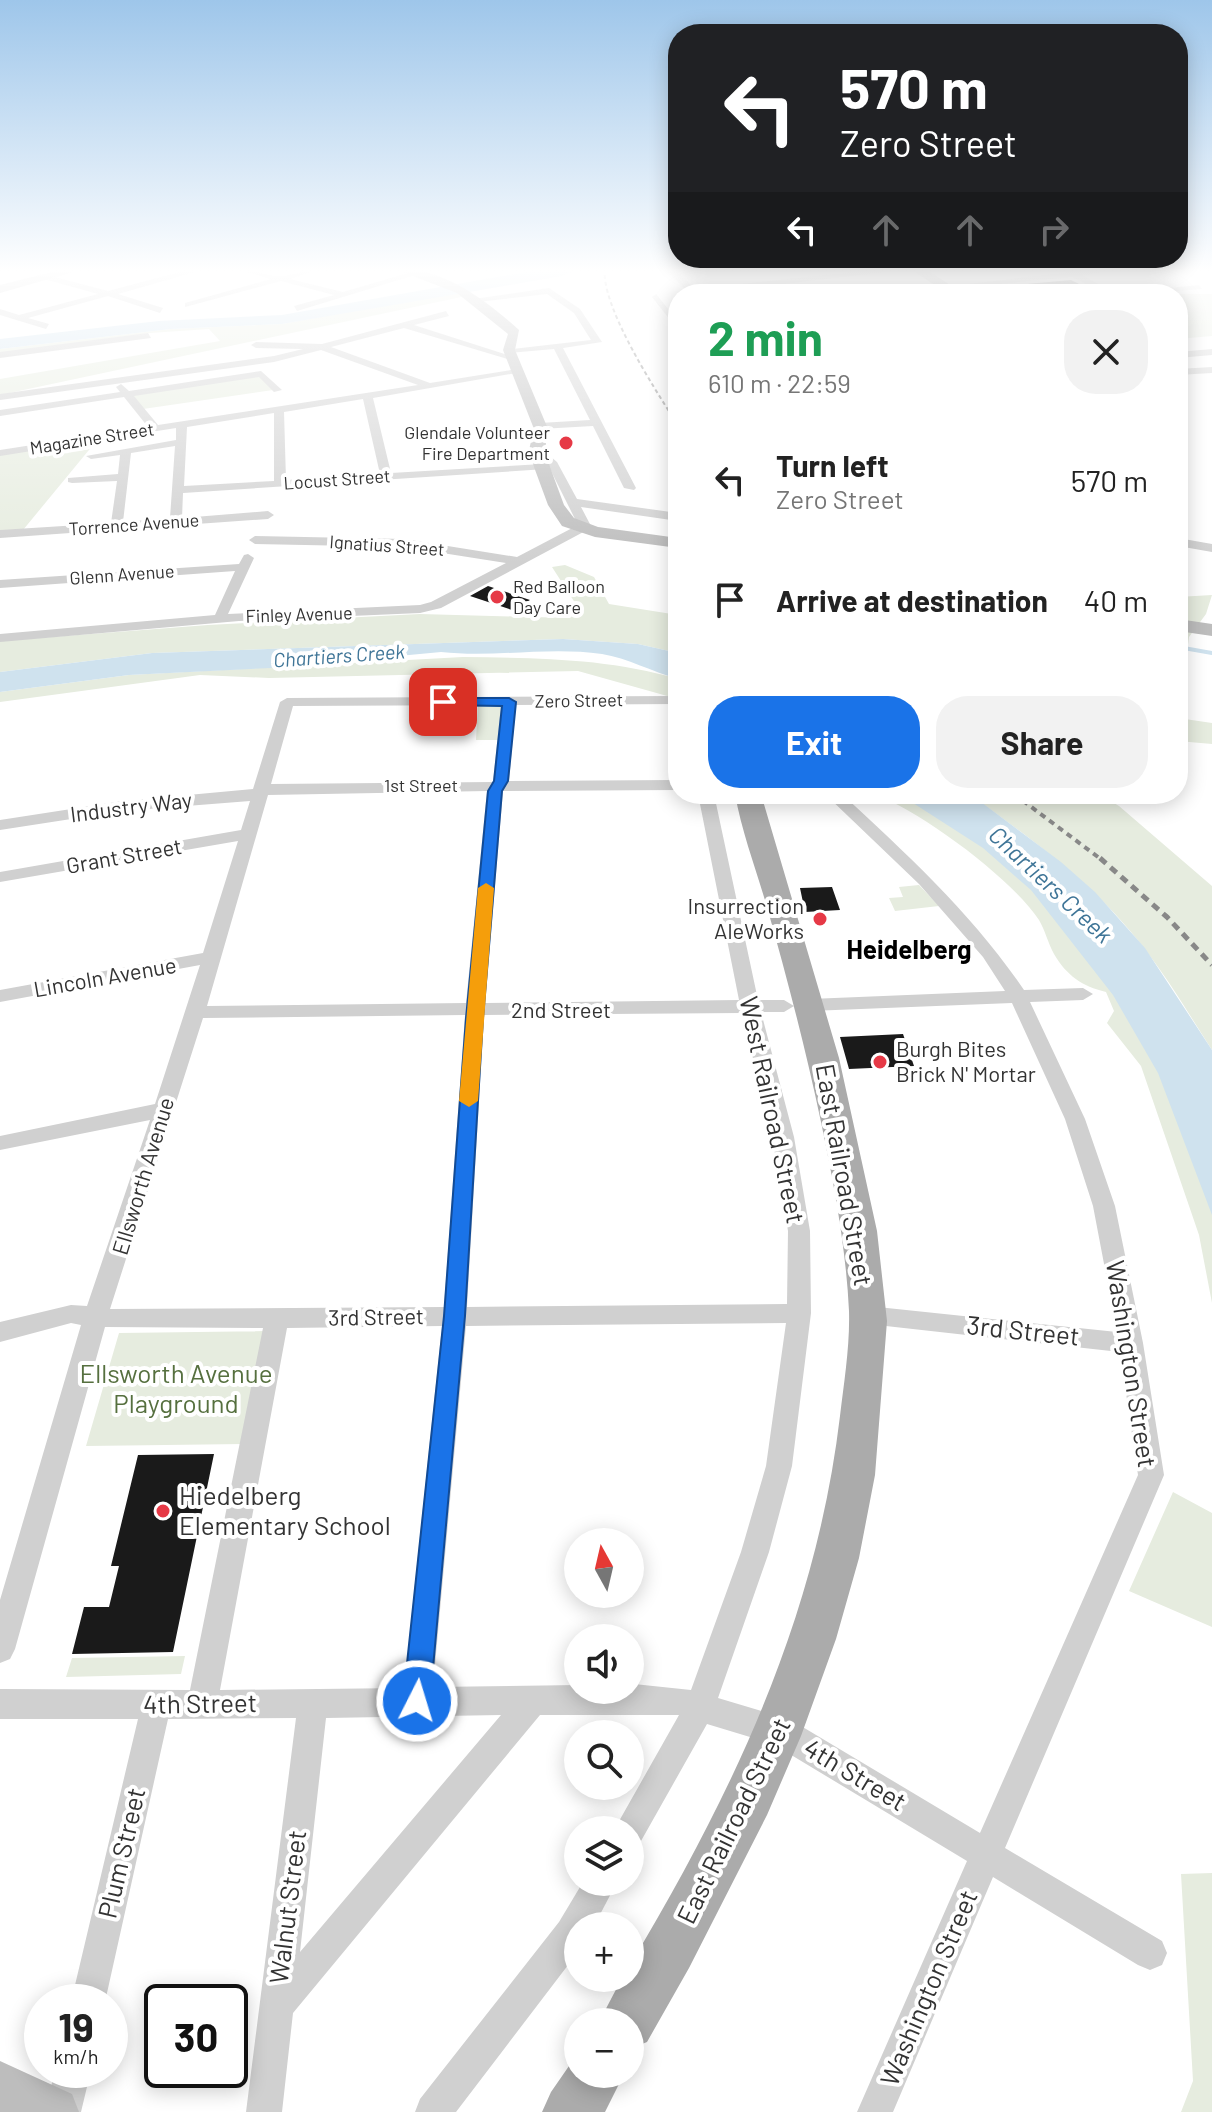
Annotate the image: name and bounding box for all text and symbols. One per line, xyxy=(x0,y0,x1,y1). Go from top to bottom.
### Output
text: 570 m xyxy=(840,53,988,120)
icon: left xyxy=(708,56,812,160)
text: Zero Street xyxy=(840,121,1017,164)
icon: left xyxy=(780,208,824,252)
icon: ahead xyxy=(864,208,908,252)
icon: ahead xyxy=(948,208,992,252)
icon: right xyxy=(1032,208,1076,252)
text: 2 min xyxy=(708,308,823,366)
button: close xyxy=(1064,310,1148,394)
text: 610 m · 22:59 xyxy=(708,367,851,398)
street label: Magazine Street xyxy=(28,417,155,459)
place label: Glendale Volunteer Fire Department xyxy=(404,421,550,464)
marker: Glendale Volunteer Fire Department xyxy=(557,434,575,452)
text: Turn left xyxy=(776,447,889,483)
icon: left xyxy=(708,458,752,502)
text: 570 m xyxy=(1071,462,1148,498)
street label: Locust Street xyxy=(283,464,391,494)
text: Zero Street xyxy=(776,483,904,514)
street label: Torrence Avenue xyxy=(68,508,200,540)
street label: Ignatius Street xyxy=(329,530,445,560)
street label: Glenn Avenue xyxy=(69,559,175,589)
place label: Red Balloon Day Care xyxy=(513,575,605,618)
icon: arrive xyxy=(708,578,752,622)
text: Arrive at destination xyxy=(776,582,1048,618)
text: 40 m xyxy=(1084,582,1148,618)
marker: Red Balloon Day Care xyxy=(488,588,506,606)
street label: Finley Avenue xyxy=(245,601,353,627)
water label: Chartiers Creek xyxy=(272,638,406,672)
pin xyxy=(409,668,477,736)
icon: arrive xyxy=(421,680,465,724)
street label: Zero Street xyxy=(535,688,623,712)
button: Exit xyxy=(708,696,920,788)
button: Share xyxy=(936,696,1148,788)
street label: 1st Street xyxy=(384,774,458,796)
street label: Industry Way xyxy=(69,786,193,826)
water label: Chartiers Creek xyxy=(983,819,1119,949)
street label: Grant Street xyxy=(64,832,184,878)
place label: Insurrection AleWorks xyxy=(688,892,804,943)
marker: Insurrection AleWorks xyxy=(811,910,829,928)
district label: Heidelberg xyxy=(846,933,972,964)
street label: Lincoln Avenue xyxy=(31,951,178,1001)
street label: West Railroad Street xyxy=(734,993,813,1226)
street label: 2nd Street xyxy=(511,996,611,1022)
place label: Burgh Bites Brick N' Mortar xyxy=(896,1035,1036,1086)
marker: Burgh Bites Brick N' Mortar xyxy=(871,1053,889,1071)
street label: East Railroad Street xyxy=(811,1061,880,1288)
street label: Ellsworth Avenue xyxy=(106,1094,178,1258)
street label: Washington Street xyxy=(1101,1258,1164,1470)
street label: 3rd Street xyxy=(328,1302,424,1330)
street label: 3rd Street xyxy=(965,1308,1081,1351)
park label: Ellsworth Avenue Playground xyxy=(80,1357,273,1418)
place label: Hiedelberg Elementary School xyxy=(179,1479,391,1540)
marker: Hiedelberg Elementary School xyxy=(154,1502,172,1520)
north arrow xyxy=(564,1528,644,1608)
map controls xyxy=(564,1528,644,2088)
button: sound xyxy=(564,1624,644,1704)
position arrow xyxy=(375,1659,459,1743)
street label: 4th Street xyxy=(143,1686,257,1719)
street label: East Railroad Street xyxy=(669,1712,796,1928)
button: search xyxy=(564,1720,644,1800)
street label: 4th Street xyxy=(799,1731,913,1816)
street label: Plum Street xyxy=(90,1784,151,1921)
button: layers xyxy=(564,1816,644,1896)
street label: Walnut Street xyxy=(262,1828,311,1985)
street label: Washington Street xyxy=(872,1885,983,2090)
button: + xyxy=(564,1912,644,1992)
speed limit sign: 30 xyxy=(144,1984,248,2088)
text: 19 xyxy=(58,2002,94,2050)
button: − xyxy=(564,2008,644,2088)
text: km/h xyxy=(53,2044,99,2068)

